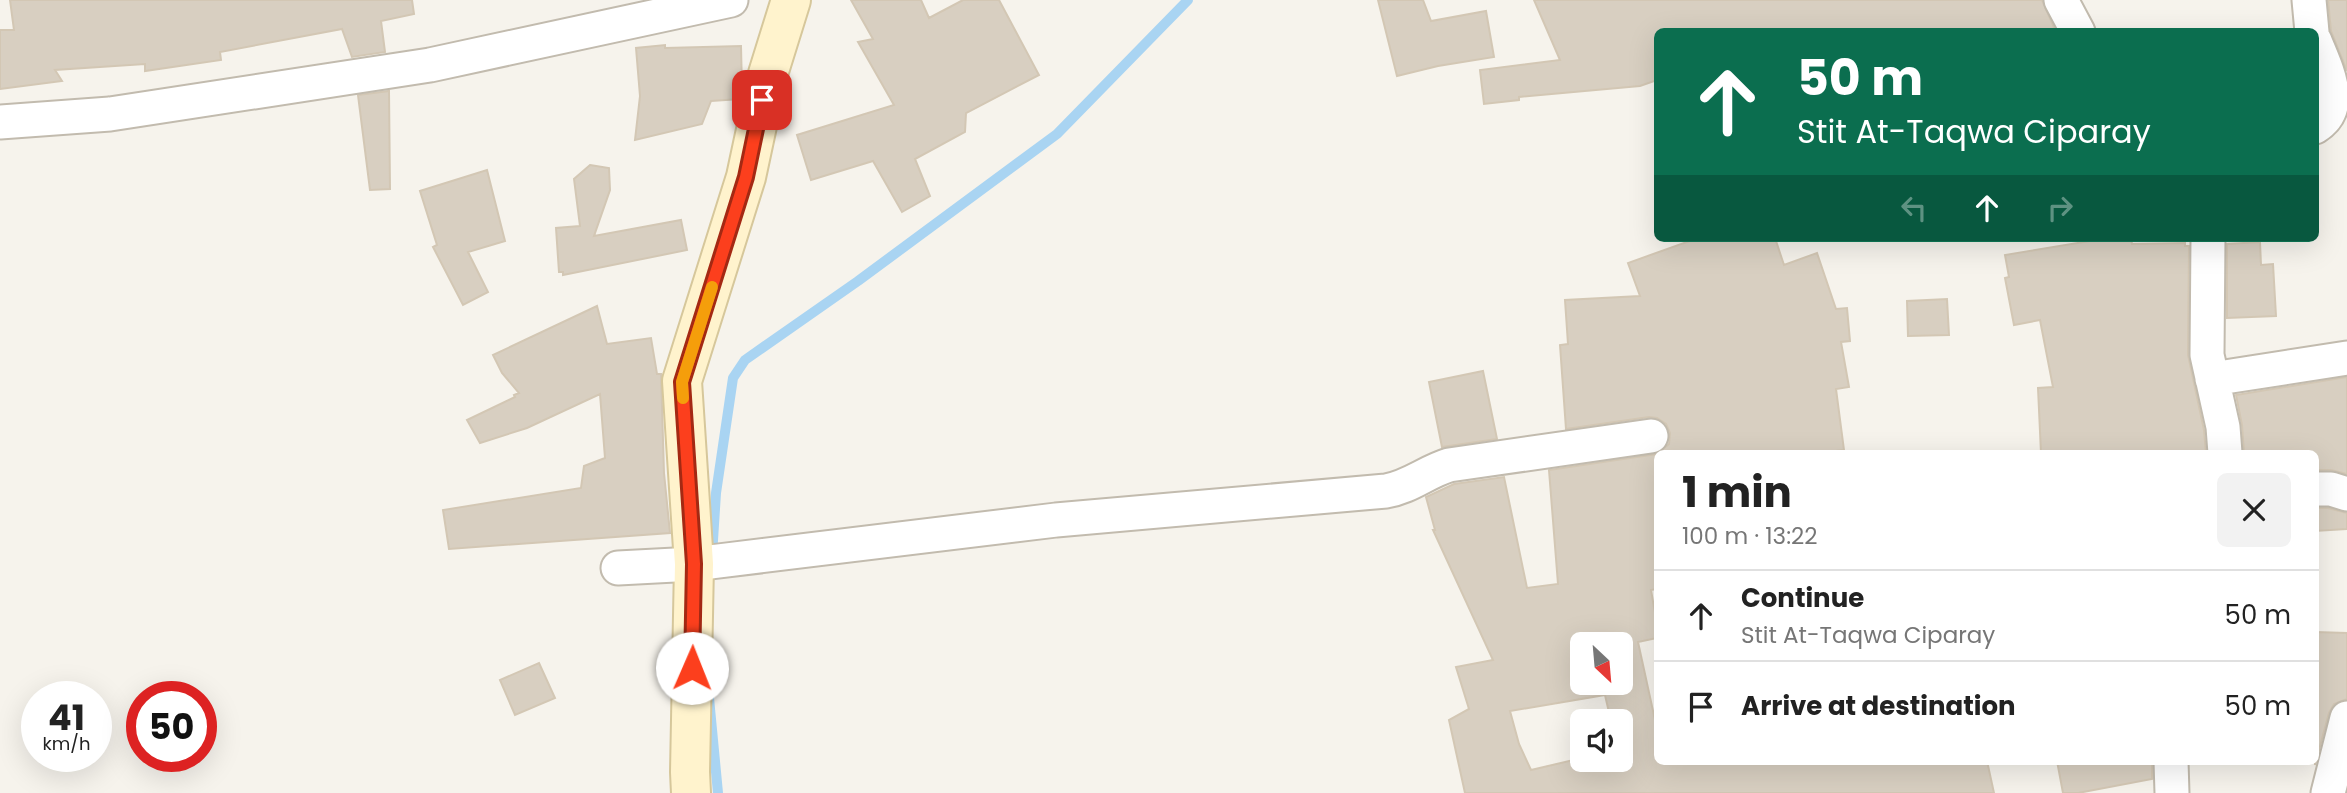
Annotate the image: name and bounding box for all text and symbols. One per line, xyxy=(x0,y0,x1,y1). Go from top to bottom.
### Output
text: 50 m xyxy=(1797,44,1923,112)
icon: ahead xyxy=(1682,56,1773,147)
pin xyxy=(732,70,792,130)
icon: arrive xyxy=(743,81,781,119)
text: Stit At-Taqwa Ciparay xyxy=(1797,109,2151,154)
icon: left xyxy=(1895,189,1933,227)
icon: ahead xyxy=(1968,189,2006,227)
icon: right xyxy=(2041,189,2079,227)
text: 1 min xyxy=(1682,463,1792,522)
button: close xyxy=(2217,473,2291,547)
text: 100 m · 13:22 xyxy=(1682,520,1818,552)
text: Continue xyxy=(1741,580,1864,616)
icon: ahead xyxy=(1682,597,1720,635)
text: 50 m xyxy=(2225,597,2291,633)
text: Stit At-Taqwa Ciparay xyxy=(1741,619,1995,651)
position arrow xyxy=(655,631,729,705)
north arrow xyxy=(1570,632,1633,695)
map controls xyxy=(1570,632,1633,772)
speed limit sign: 50 xyxy=(126,681,217,772)
icon: arrive xyxy=(1682,688,1720,726)
text: Arrive at destination xyxy=(1741,688,2016,724)
text: 50 m xyxy=(2225,688,2291,724)
text: 41 xyxy=(48,693,85,742)
button: sound xyxy=(1570,709,1633,772)
text: km/h xyxy=(43,731,90,756)

